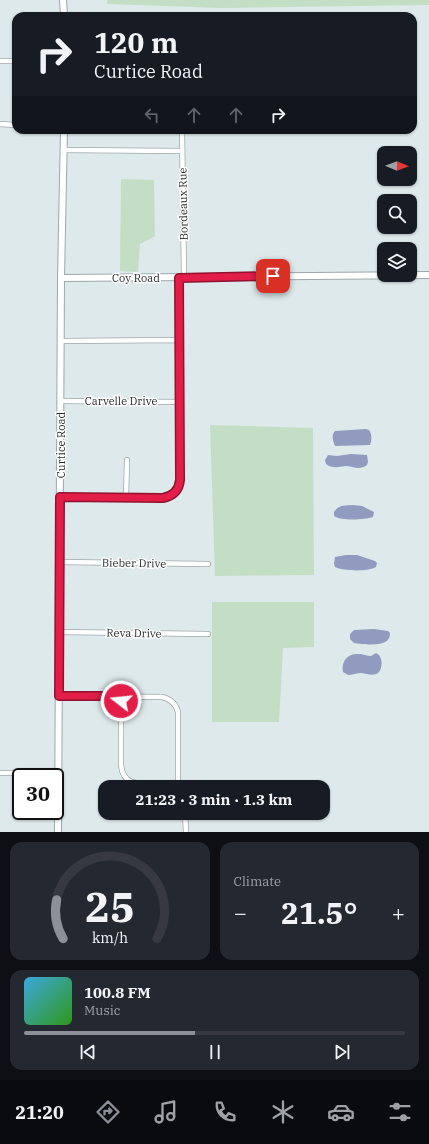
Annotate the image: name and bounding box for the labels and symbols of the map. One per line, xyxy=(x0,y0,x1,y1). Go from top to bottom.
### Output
north arrow xyxy=(377,146,417,186)
street label: Bordeaux Rue xyxy=(175,167,191,240)
pin xyxy=(256,259,290,293)
street label: Coy Road xyxy=(112,271,160,285)
street label: Carvelle Drive xyxy=(85,394,157,408)
street label: Curtice Road xyxy=(54,411,68,478)
street label: Bieber Drive xyxy=(102,555,166,571)
street label: Reva Drive xyxy=(106,626,162,640)
position arrow xyxy=(100,680,142,722)
speed limit sign: 30 xyxy=(12,768,64,820)

